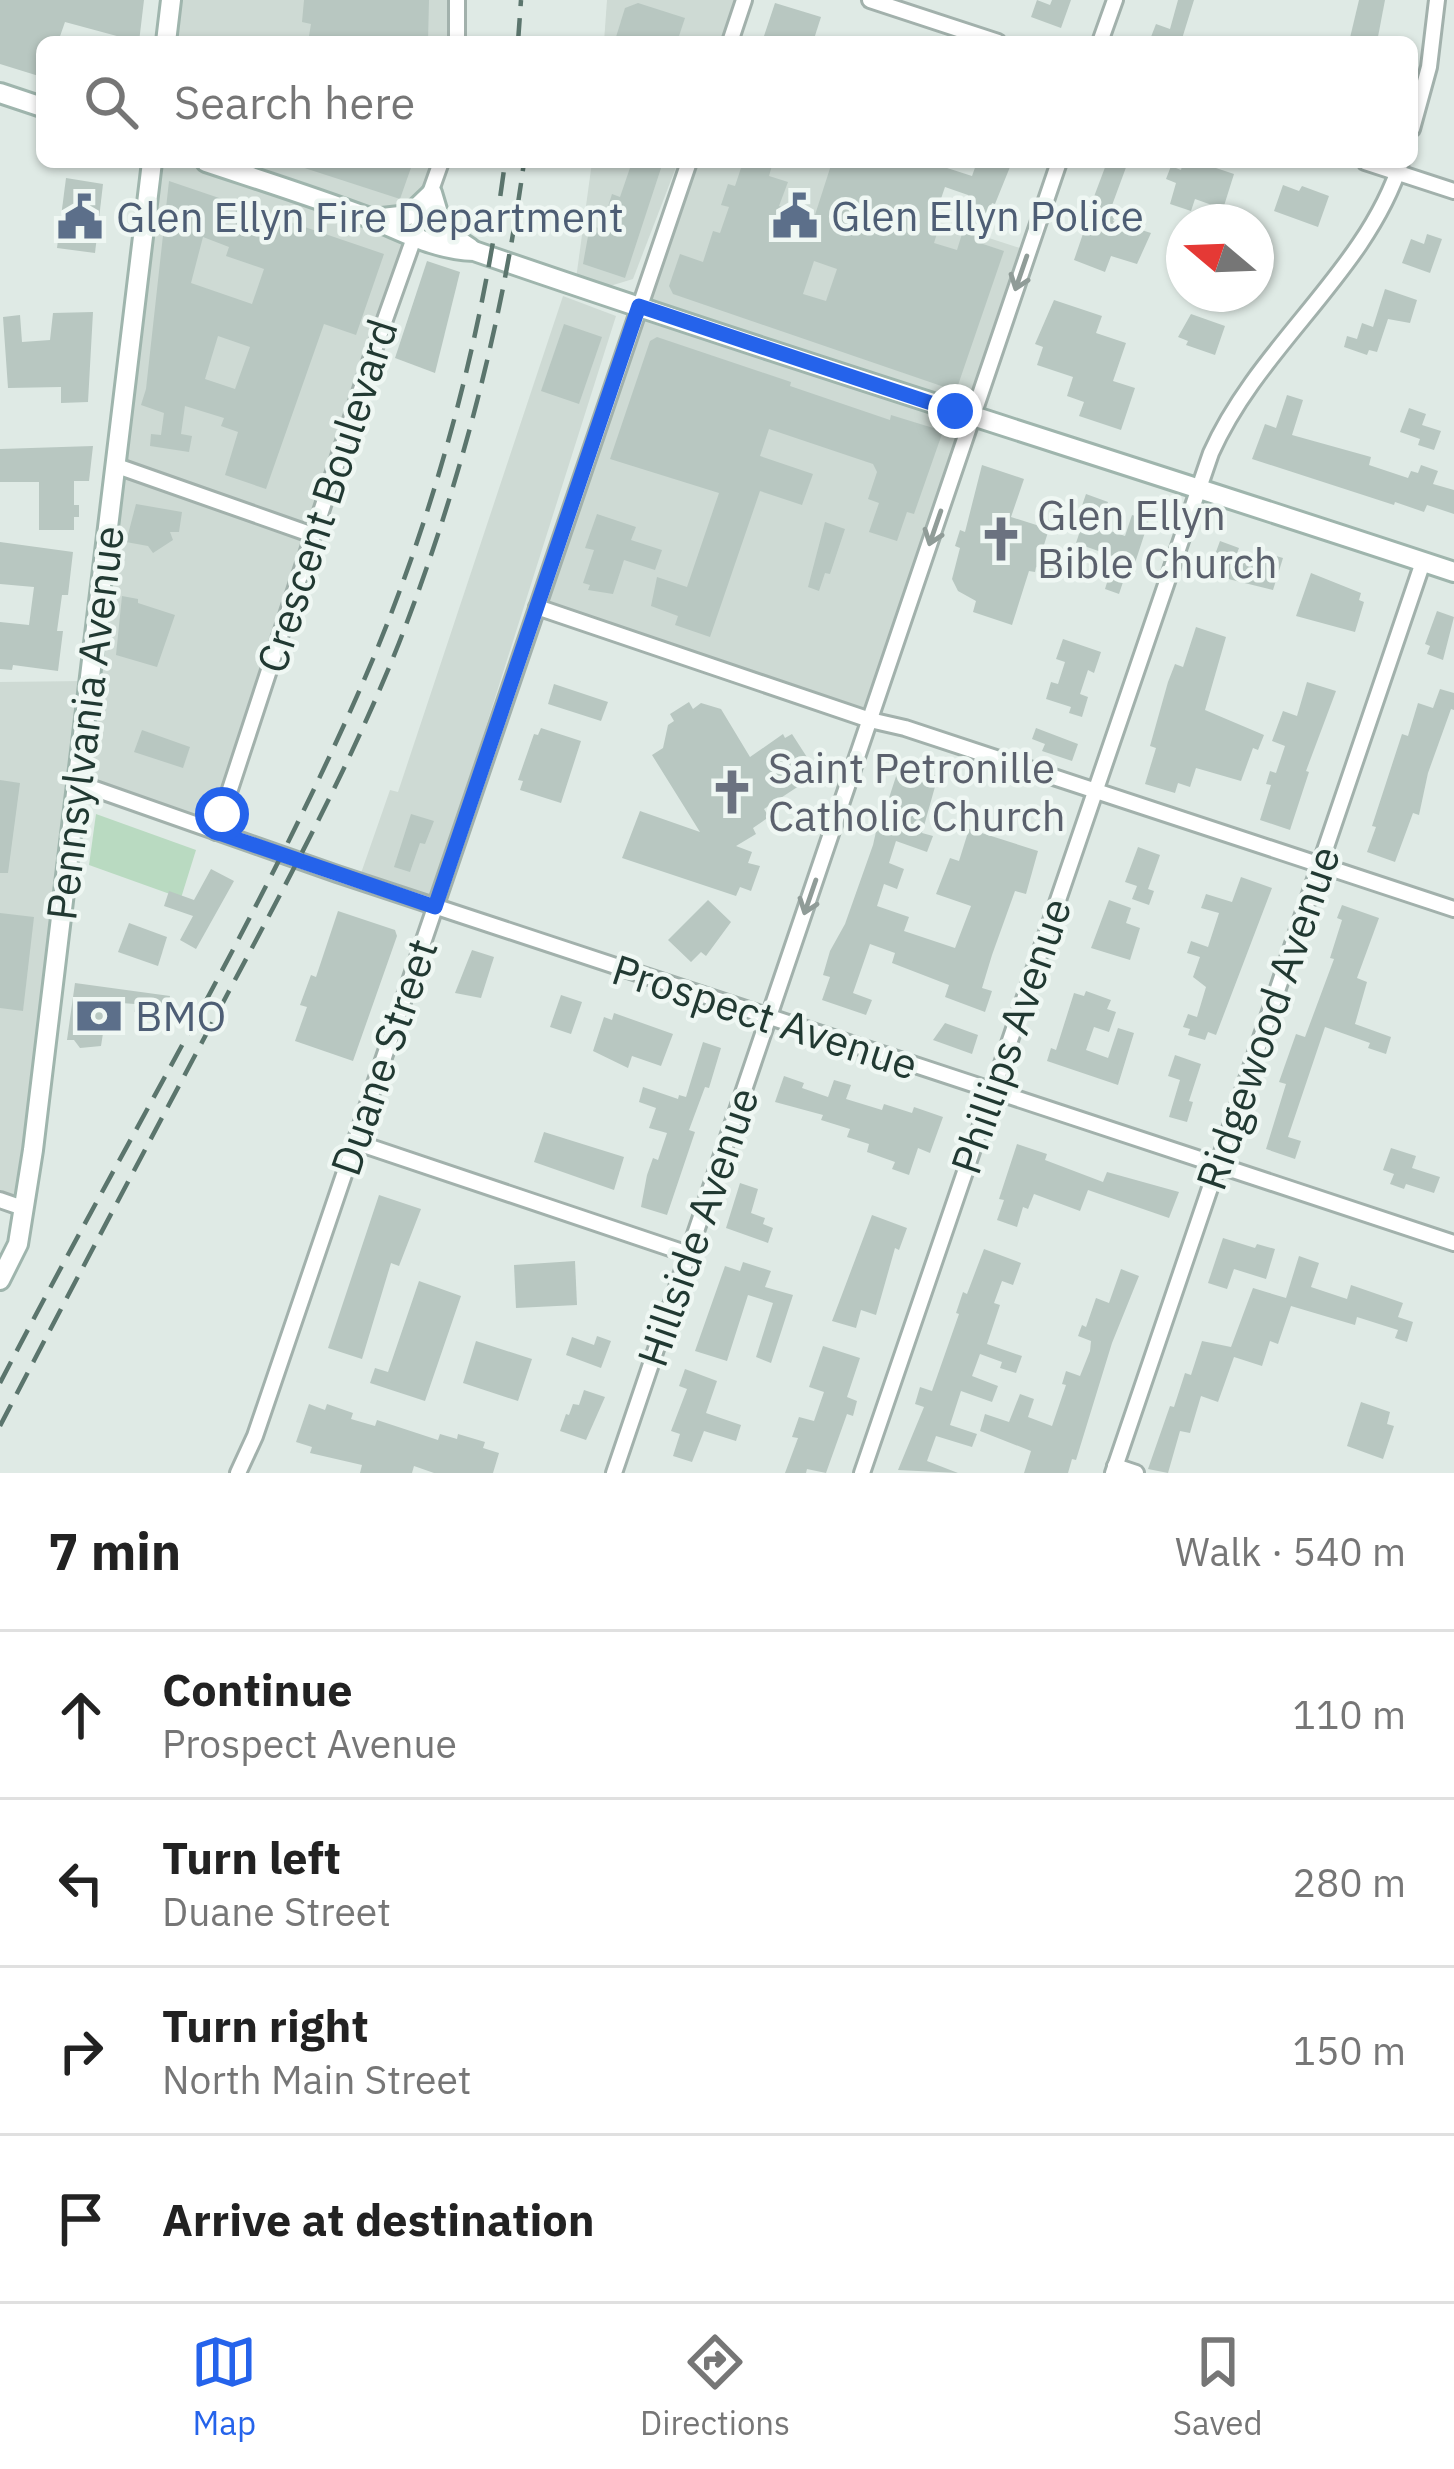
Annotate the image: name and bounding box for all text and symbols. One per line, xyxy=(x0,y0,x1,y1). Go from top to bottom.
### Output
search box xyxy=(36,36,1418,168)
icon: search xyxy=(78,69,144,135)
text: Search here xyxy=(174,73,415,131)
place label: Glen Ellyn Police xyxy=(831,188,1144,243)
place label: Glen Ellyn Fire Department xyxy=(116,189,624,244)
public building icon: Glen Ellyn Police xyxy=(770,191,820,241)
public building icon: Glen Ellyn Fire Department xyxy=(55,192,105,242)
north arrow xyxy=(1166,204,1274,312)
one-way arrow xyxy=(1009,253,1031,291)
street label: Crescent Boulevard xyxy=(243,312,410,680)
route end xyxy=(928,384,982,438)
place label: Glen Ellyn Bible Church xyxy=(1037,487,1278,590)
one-way arrow xyxy=(923,509,944,546)
church icon: Glen Ellyn Bible Church xyxy=(976,514,1026,564)
street label: Pennsylvania Avenue xyxy=(33,523,136,923)
place label: Saint Petronille Catholic Church xyxy=(768,740,1066,843)
church icon: Saint Petronille Catholic Church xyxy=(707,767,757,817)
route start xyxy=(195,787,249,841)
street label: Ridgewood Avenue xyxy=(1183,839,1352,1197)
one-way arrow xyxy=(797,877,819,915)
street label: Phillips Avenue xyxy=(938,891,1083,1181)
street label: Duane Street xyxy=(317,931,450,1182)
street label: Prospect Avenue xyxy=(606,941,925,1092)
place label: BMO xyxy=(135,988,226,1043)
bank icon: BMO xyxy=(74,991,124,1041)
street label: Hillside Avenue xyxy=(624,1080,771,1374)
text: 7 min xyxy=(48,1518,181,1584)
text: Walk · 540 m xyxy=(1175,1526,1406,1577)
text: Continue xyxy=(162,1660,353,1718)
icon: ahead xyxy=(48,1682,114,1748)
text: 110 m xyxy=(1293,1689,1406,1740)
text: Prospect Avenue xyxy=(162,1718,457,1769)
text: Turn left xyxy=(162,1828,341,1886)
icon: left xyxy=(48,1850,114,1916)
text: 280 m xyxy=(1293,1857,1406,1908)
text: Duane Street xyxy=(162,1886,391,1937)
text: Turn right xyxy=(162,1996,369,2054)
icon: right xyxy=(48,2018,114,2084)
text: 150 m xyxy=(1293,2025,1406,2076)
text: North Main Street xyxy=(162,2054,472,2105)
icon: arrive xyxy=(48,2186,114,2252)
text: Arrive at destination xyxy=(162,2190,595,2248)
tab: Map xyxy=(191,2329,257,2444)
tab: Directions xyxy=(640,2329,790,2444)
tab: Saved xyxy=(1173,2329,1263,2444)

